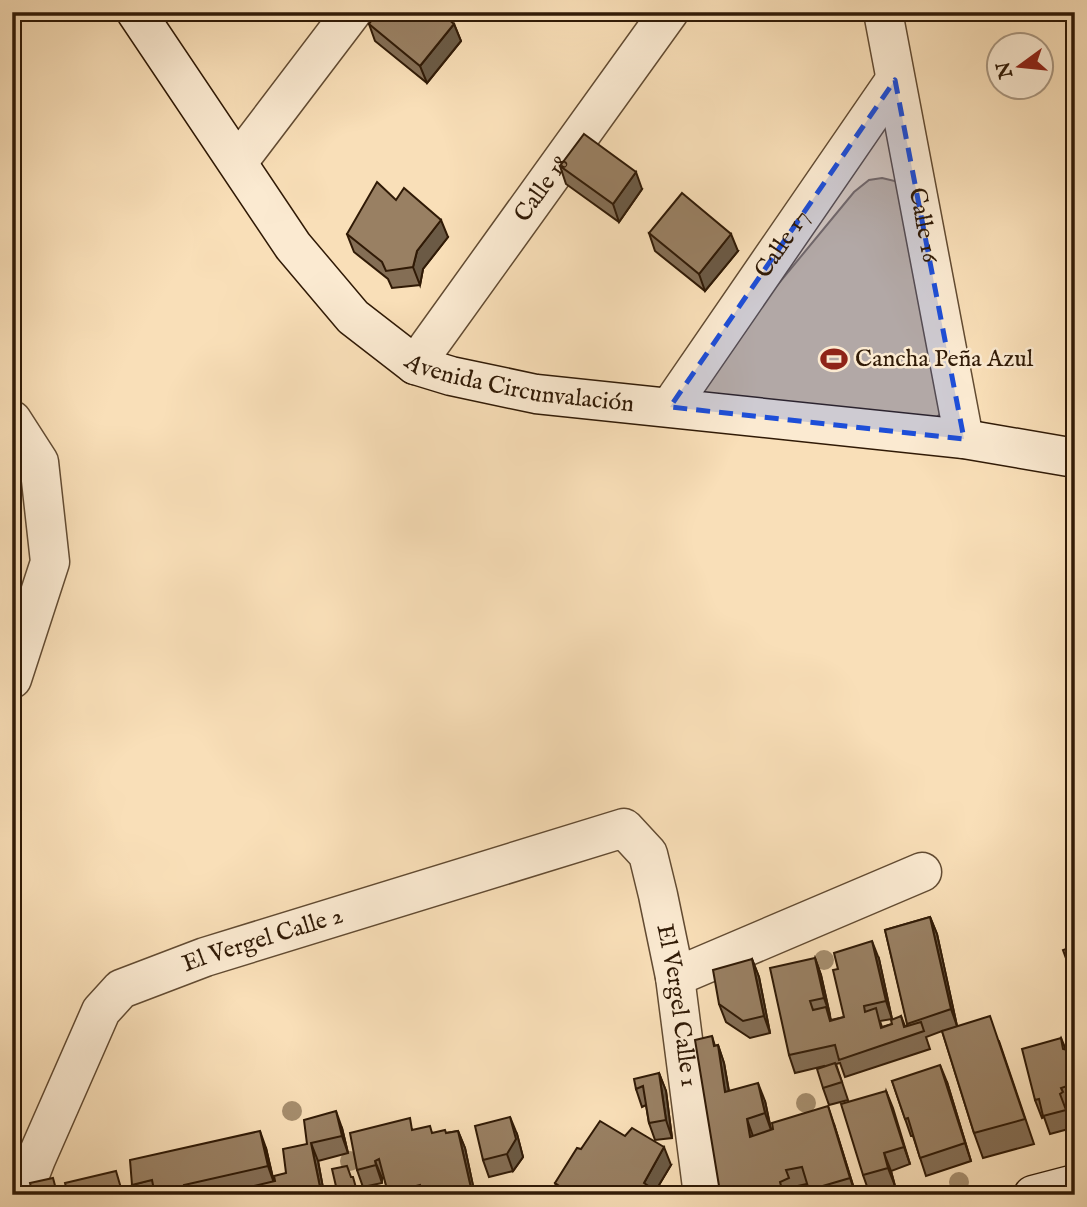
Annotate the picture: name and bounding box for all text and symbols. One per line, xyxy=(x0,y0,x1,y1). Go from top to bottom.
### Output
north arrow xyxy=(986,32,1056,102)
text: N xyxy=(992,58,1019,82)
street label: Calle 18 xyxy=(507,149,576,228)
street label: Calle 16 xyxy=(901,185,946,266)
street label: Calle 17 xyxy=(748,203,817,284)
sports icon: Cancha Peña Azul xyxy=(819,344,849,374)
place label: Cancha Peña Azul xyxy=(855,344,1034,375)
street label: Avenida Circunvalación xyxy=(397,346,636,420)
street label: El Vergel Calle 2 xyxy=(178,900,347,980)
street label: El Vergel Calle 1 xyxy=(649,921,704,1089)

